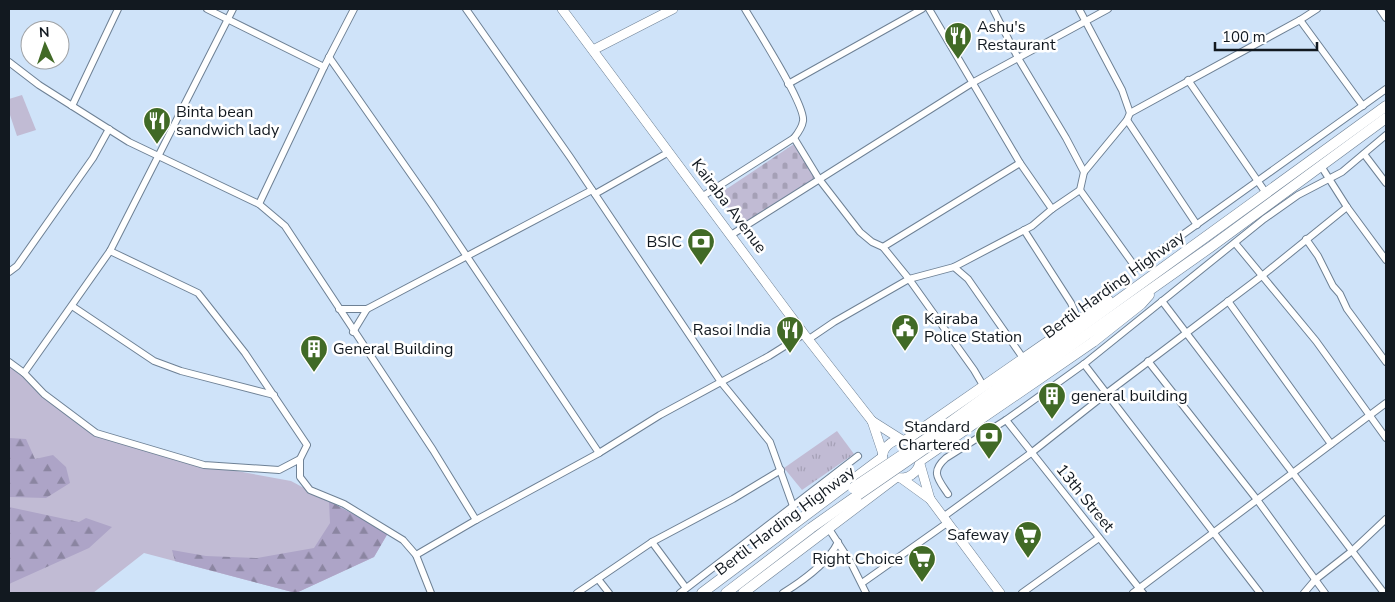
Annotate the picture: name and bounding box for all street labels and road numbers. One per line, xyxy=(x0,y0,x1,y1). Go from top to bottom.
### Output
street label: Kairaba Avenue xyxy=(686,154,772,258)
street label: Bertil Harding Highway xyxy=(1039,226,1190,344)
street label: 13th Street xyxy=(1051,459,1119,537)
street label: Bertil Harding Highway xyxy=(711,461,860,581)

